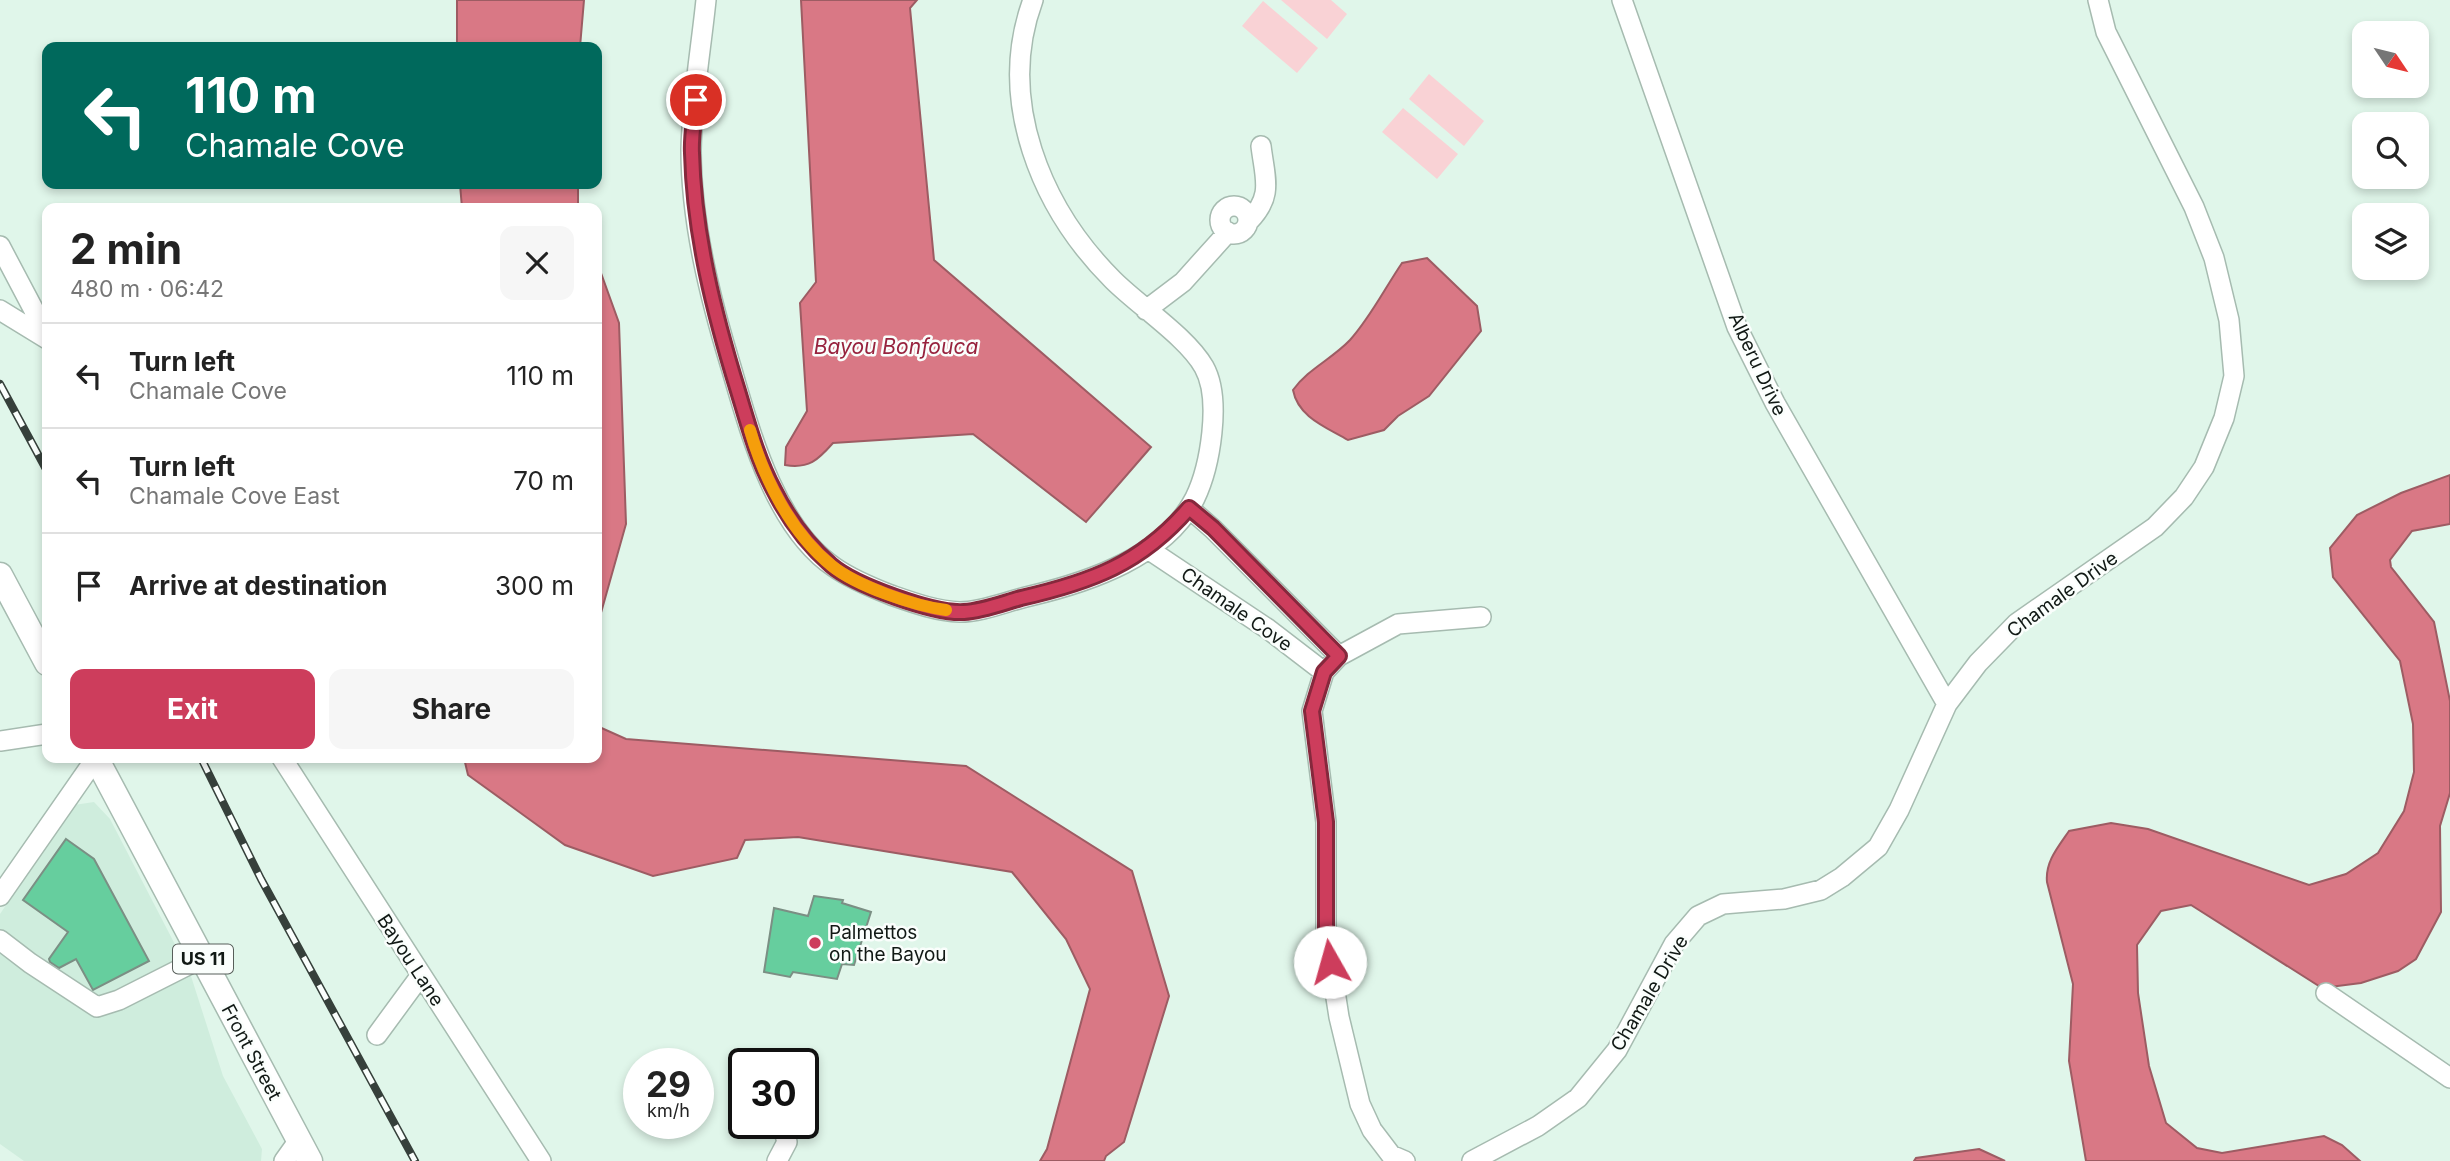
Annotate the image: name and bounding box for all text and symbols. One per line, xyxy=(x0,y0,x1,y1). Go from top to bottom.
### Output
north arrow xyxy=(2352,21,2429,98)
map controls xyxy=(2352,21,2429,280)
text: 110 m xyxy=(185,66,317,125)
icon: left xyxy=(70,70,161,161)
pin xyxy=(666,70,726,130)
icon: arrive xyxy=(677,81,715,119)
button: search xyxy=(2352,112,2429,189)
text: Chamale Cove xyxy=(185,126,405,165)
button: layers xyxy=(2352,203,2429,280)
text: 2 min xyxy=(70,223,182,274)
button: close xyxy=(500,226,574,300)
text: 480 m · 06:42 xyxy=(70,275,224,303)
street label: Alberu Drive xyxy=(1724,309,1791,420)
water label: Bayou Bonfouca xyxy=(814,334,978,359)
text: Turn left xyxy=(129,346,235,377)
icon: left xyxy=(70,357,108,395)
text: 110 m xyxy=(506,360,574,391)
text: Chamale Cove xyxy=(129,377,287,405)
text: Turn left xyxy=(129,451,235,482)
icon: left xyxy=(70,462,108,500)
text: 70 m xyxy=(513,465,574,496)
text: Chamale Cove East xyxy=(129,482,340,510)
street label: Chamale Drive xyxy=(2002,547,2122,642)
street label: Chamale Cove xyxy=(1177,563,1297,656)
icon: arrive xyxy=(70,567,108,605)
text: Arrive at destination xyxy=(129,570,388,601)
text: 300 m xyxy=(495,570,574,601)
button: Exit xyxy=(70,669,315,749)
button: Share xyxy=(329,669,574,749)
street label: Bayou Lane xyxy=(372,910,449,1010)
place label: Palmettos on the Bayou xyxy=(829,921,947,966)
position arrow xyxy=(1293,925,1367,999)
street label: Chamale Drive xyxy=(1606,931,1693,1055)
marker: Palmettos on the Bayou xyxy=(807,935,823,951)
road number: US 11 xyxy=(173,944,233,974)
street label: Front Street xyxy=(217,1000,286,1104)
speed limit sign: 30 xyxy=(728,1048,819,1139)
text: 29 xyxy=(646,1063,691,1105)
text: km/h xyxy=(647,1100,690,1121)

